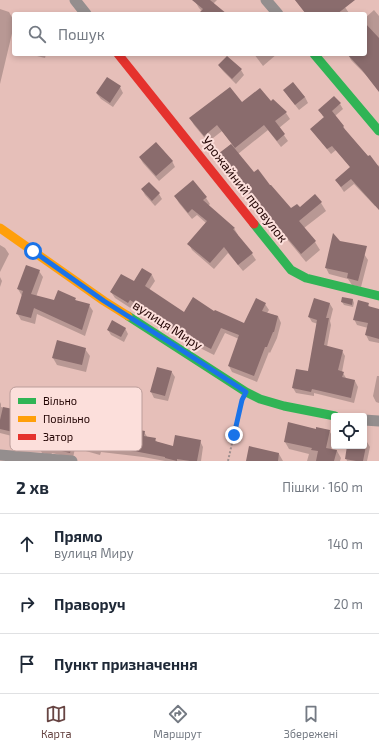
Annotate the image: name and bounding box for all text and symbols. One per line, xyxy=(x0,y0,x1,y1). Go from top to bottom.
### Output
search box xyxy=(12,12,367,56)
icon: search xyxy=(26,23,48,45)
text: Пошук xyxy=(58,25,105,43)
street label: Урожайний провулок xyxy=(199,133,291,245)
route start xyxy=(24,242,42,260)
street label: вулиця Миру xyxy=(130,297,206,353)
legend xyxy=(10,387,142,451)
text: Вільно xyxy=(43,394,77,407)
text: Повільно xyxy=(43,412,90,425)
map controls xyxy=(331,413,367,449)
button: locate xyxy=(331,413,367,449)
route end xyxy=(225,426,243,444)
text: Затор xyxy=(43,430,73,443)
text: 2 хв xyxy=(16,477,49,497)
text: Пішки · 160 m xyxy=(282,479,363,495)
text: Прямо xyxy=(54,527,103,545)
icon: ahead xyxy=(16,533,38,555)
text: 140 m xyxy=(328,536,363,552)
text: вулиця Миру xyxy=(54,545,134,561)
icon: right xyxy=(16,593,38,615)
text: Праворуч xyxy=(54,595,125,613)
text: 20 m xyxy=(334,596,363,612)
icon: arrive xyxy=(16,653,38,675)
text: Пункт призначення xyxy=(54,655,198,673)
tab: Карта xyxy=(41,703,71,740)
tab: Маршрут xyxy=(153,703,202,740)
tab: Збережені xyxy=(284,703,338,740)

